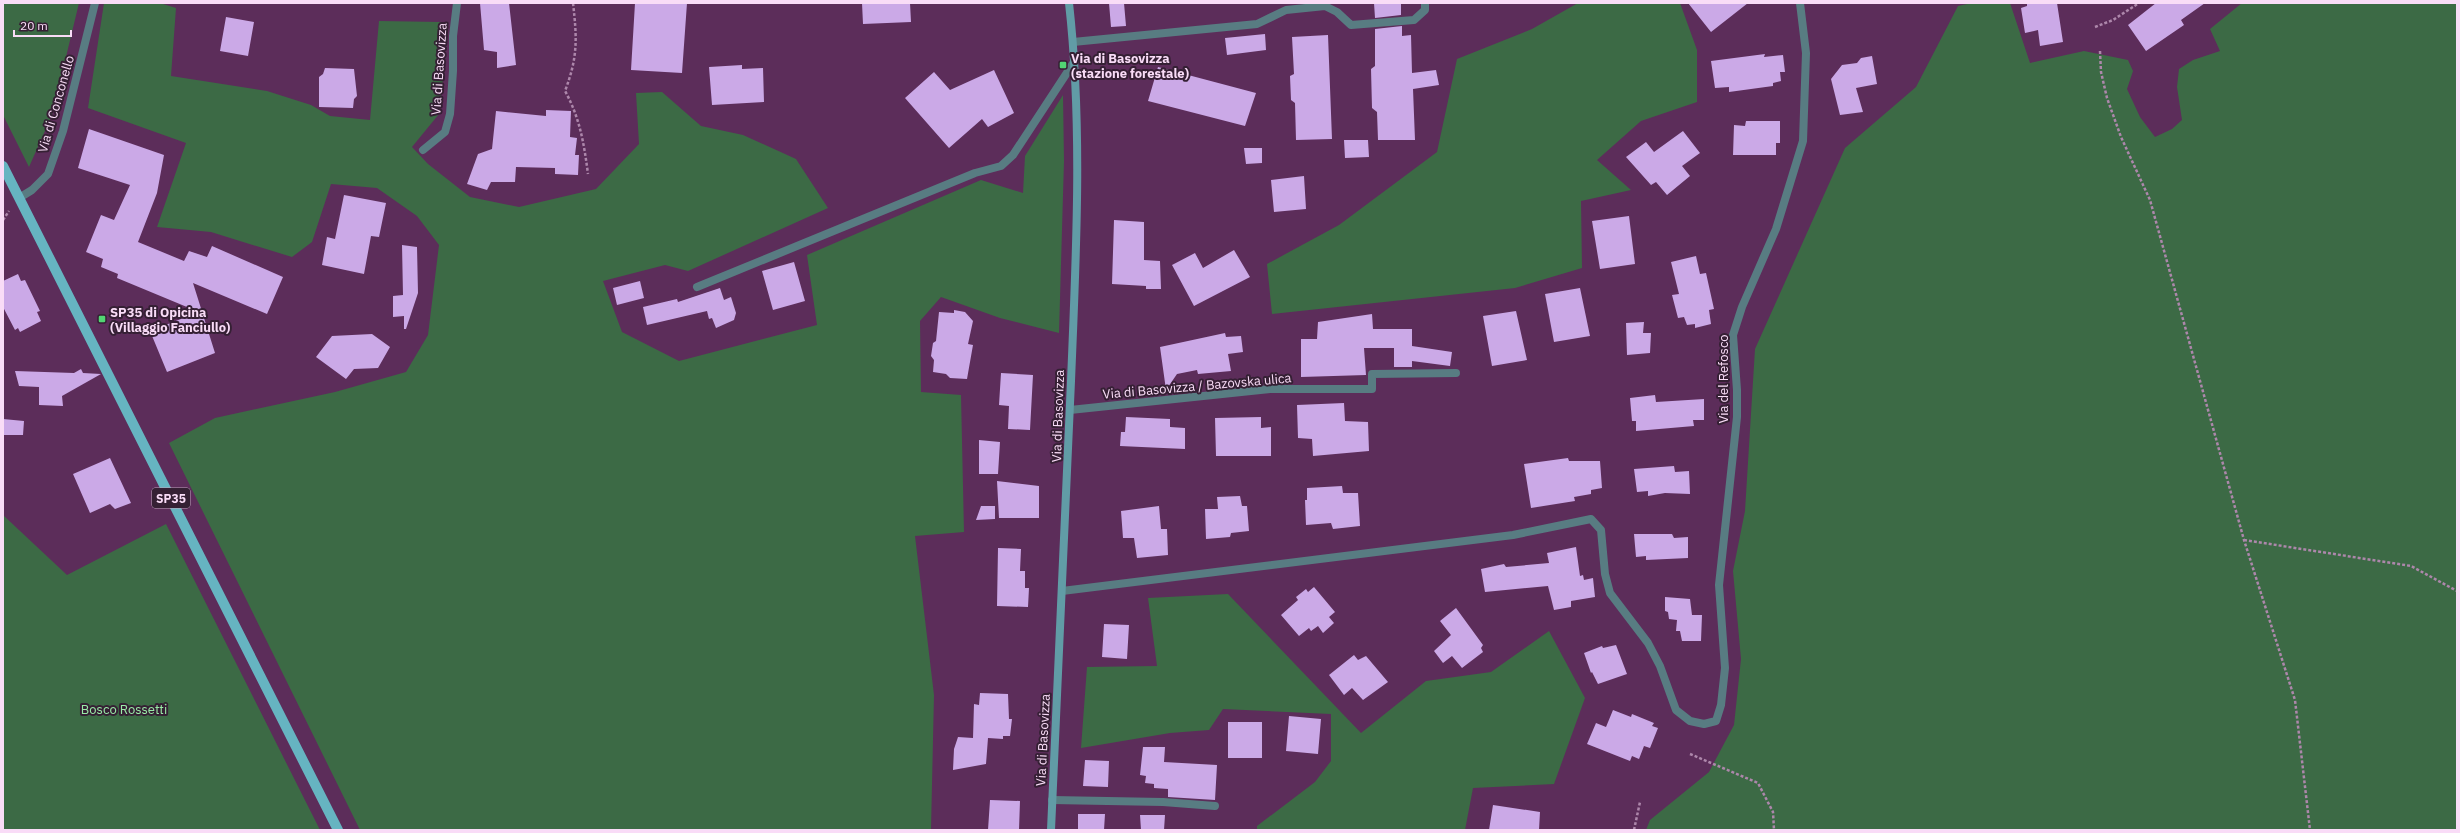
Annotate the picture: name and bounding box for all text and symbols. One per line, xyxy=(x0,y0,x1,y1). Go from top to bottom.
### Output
scale bar xyxy=(14,12,71,38)
text: 20 m xyxy=(20,18,48,33)
street label: Via di Basovizza xyxy=(427,22,451,116)
place label: Via di Basovizza (stazione forestale) xyxy=(1071,50,1189,82)
street label: Via di Conconello xyxy=(34,53,78,155)
marker: Via di Basovizza (stazione forestale) xyxy=(1058,60,1068,70)
place label: SP35 di Opicina (Villaggio Fanciullo) xyxy=(110,304,230,336)
marker: SP35 di Opicina (Villaggio Fanciullo) xyxy=(97,314,107,324)
street label: Via del Refosco xyxy=(1715,334,1732,424)
street label: Via di Basovizza xyxy=(1048,369,1068,463)
street label: Via di Basovizza / Bazovska ulica xyxy=(1102,369,1292,403)
road number: SP35 xyxy=(152,488,190,508)
street label: Via di Basovizza xyxy=(1032,693,1054,787)
park label: Bosco Rossetti xyxy=(81,701,167,718)

